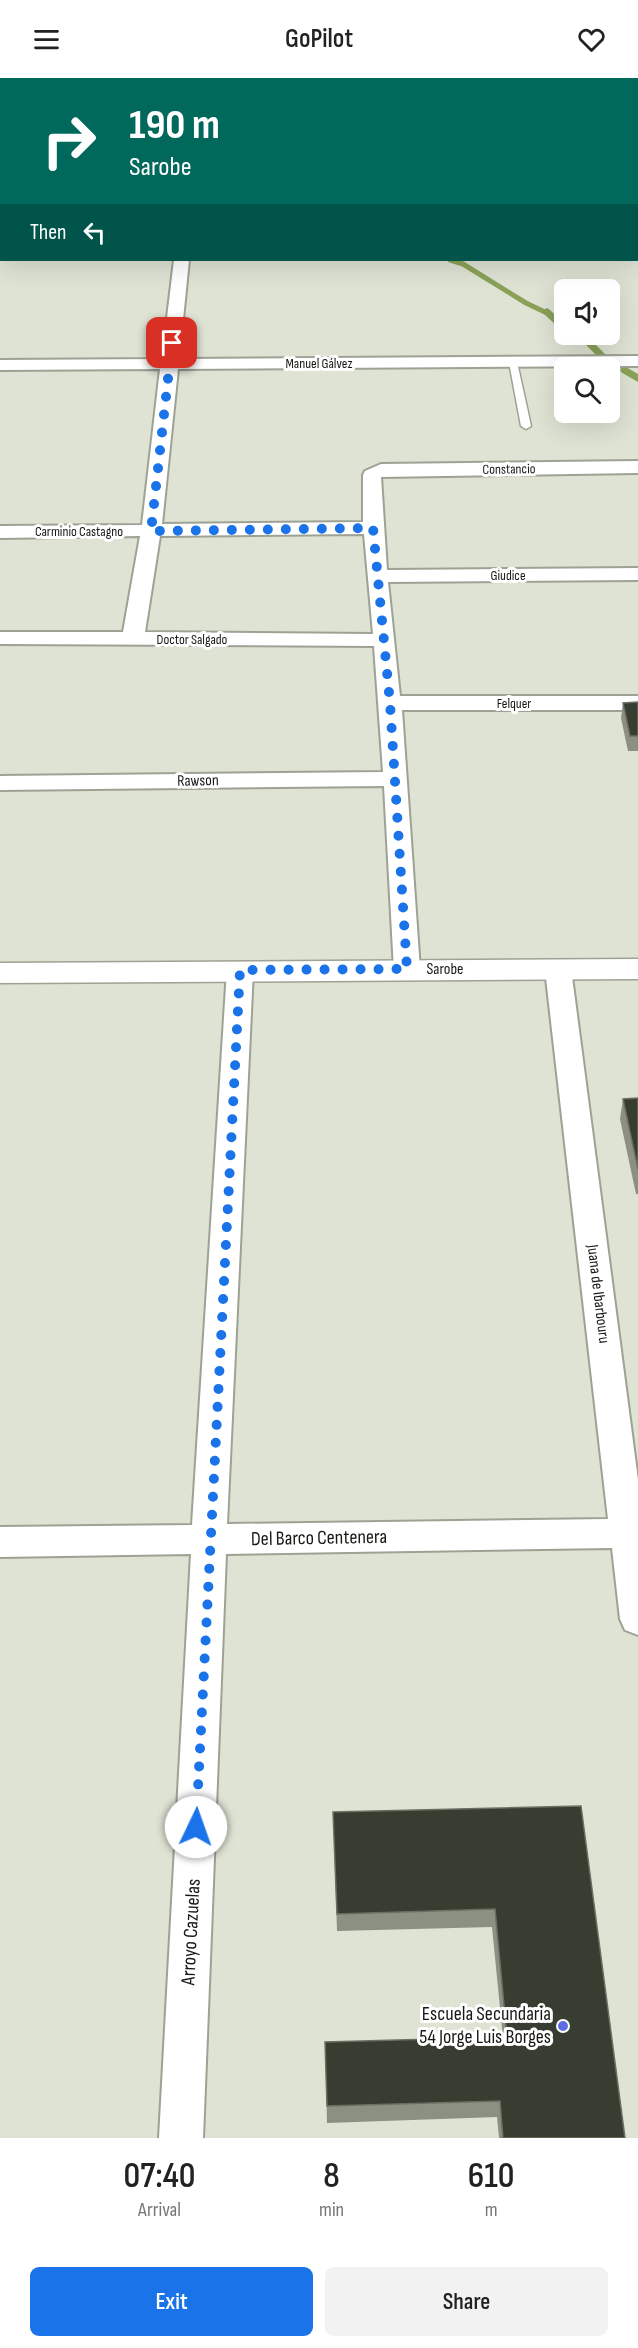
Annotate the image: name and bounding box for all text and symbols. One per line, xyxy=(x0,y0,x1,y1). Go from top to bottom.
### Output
icon: menu xyxy=(30,23,63,56)
text: GoPilot xyxy=(285,23,353,55)
icon: heart xyxy=(575,23,608,56)
text: 190 m xyxy=(129,100,220,151)
icon: right xyxy=(30,102,108,180)
text: Sarobe xyxy=(129,151,192,183)
icon: left xyxy=(78,216,111,249)
text: Then xyxy=(30,219,66,246)
map controls xyxy=(554,279,620,423)
button: sound xyxy=(554,279,620,345)
pin xyxy=(146,317,197,368)
icon: arrive xyxy=(155,326,188,359)
street label: Manuel Gálvez xyxy=(286,355,352,372)
button: search xyxy=(554,357,620,423)
street label: Constancio xyxy=(482,460,536,478)
street label: Carminio Castagno xyxy=(35,523,123,540)
street label: Giudice xyxy=(490,567,526,584)
street label: Doctor Salgado xyxy=(157,631,228,648)
street label: Felquer xyxy=(497,695,531,712)
street label: Rawson xyxy=(177,771,219,791)
street label: Sarobe xyxy=(426,960,464,979)
street label: Juana de Ibarbouru xyxy=(582,1243,613,1344)
street label: Del Barco Centenera xyxy=(251,1525,387,1551)
position arrow xyxy=(164,1795,228,1859)
street label: Arroyo Cazuelas xyxy=(176,1878,206,1987)
place label: Escuela Secundaria 54 Jorge Luis Borges xyxy=(419,2002,551,2049)
marker: Escuela Secundaria 54 Jorge Luis Borges xyxy=(556,2019,570,2033)
text: 07:40 xyxy=(124,2155,195,2198)
text: 8 xyxy=(323,2155,340,2198)
text: 610 xyxy=(468,2155,514,2198)
text: Arrival xyxy=(138,2198,181,2222)
text: min xyxy=(319,2198,344,2222)
text: m xyxy=(485,2198,498,2222)
button: Exit xyxy=(30,2267,313,2336)
button: Share xyxy=(325,2267,608,2336)

